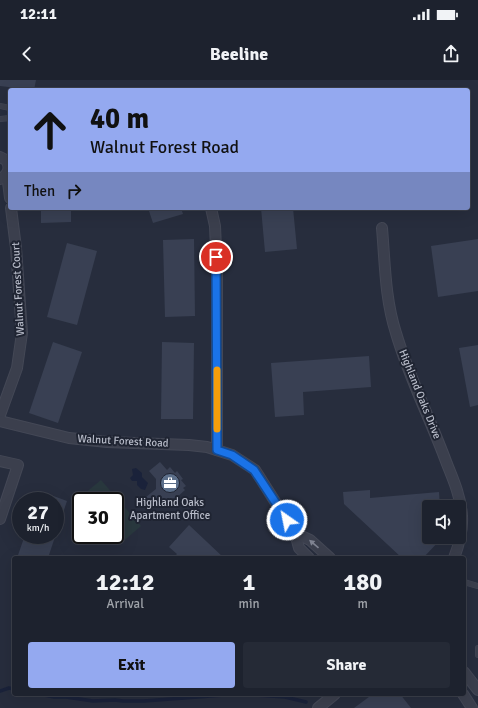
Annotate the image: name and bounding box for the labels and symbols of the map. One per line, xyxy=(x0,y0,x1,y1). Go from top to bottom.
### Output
pin xyxy=(199,240,233,274)
street label: Walnut Forest Court xyxy=(9,242,27,336)
street label: Highland Oaks Drive xyxy=(396,347,444,441)
street label: Walnut Forest Road xyxy=(77,432,169,450)
office icon: Highland Oaks Apartment Office xyxy=(159,472,181,494)
speed limit sign: 30 xyxy=(72,492,124,544)
place label: Highland Oaks Apartment Office xyxy=(130,496,210,522)
position arrow xyxy=(266,499,308,541)
one-way arrow xyxy=(309,539,319,548)

